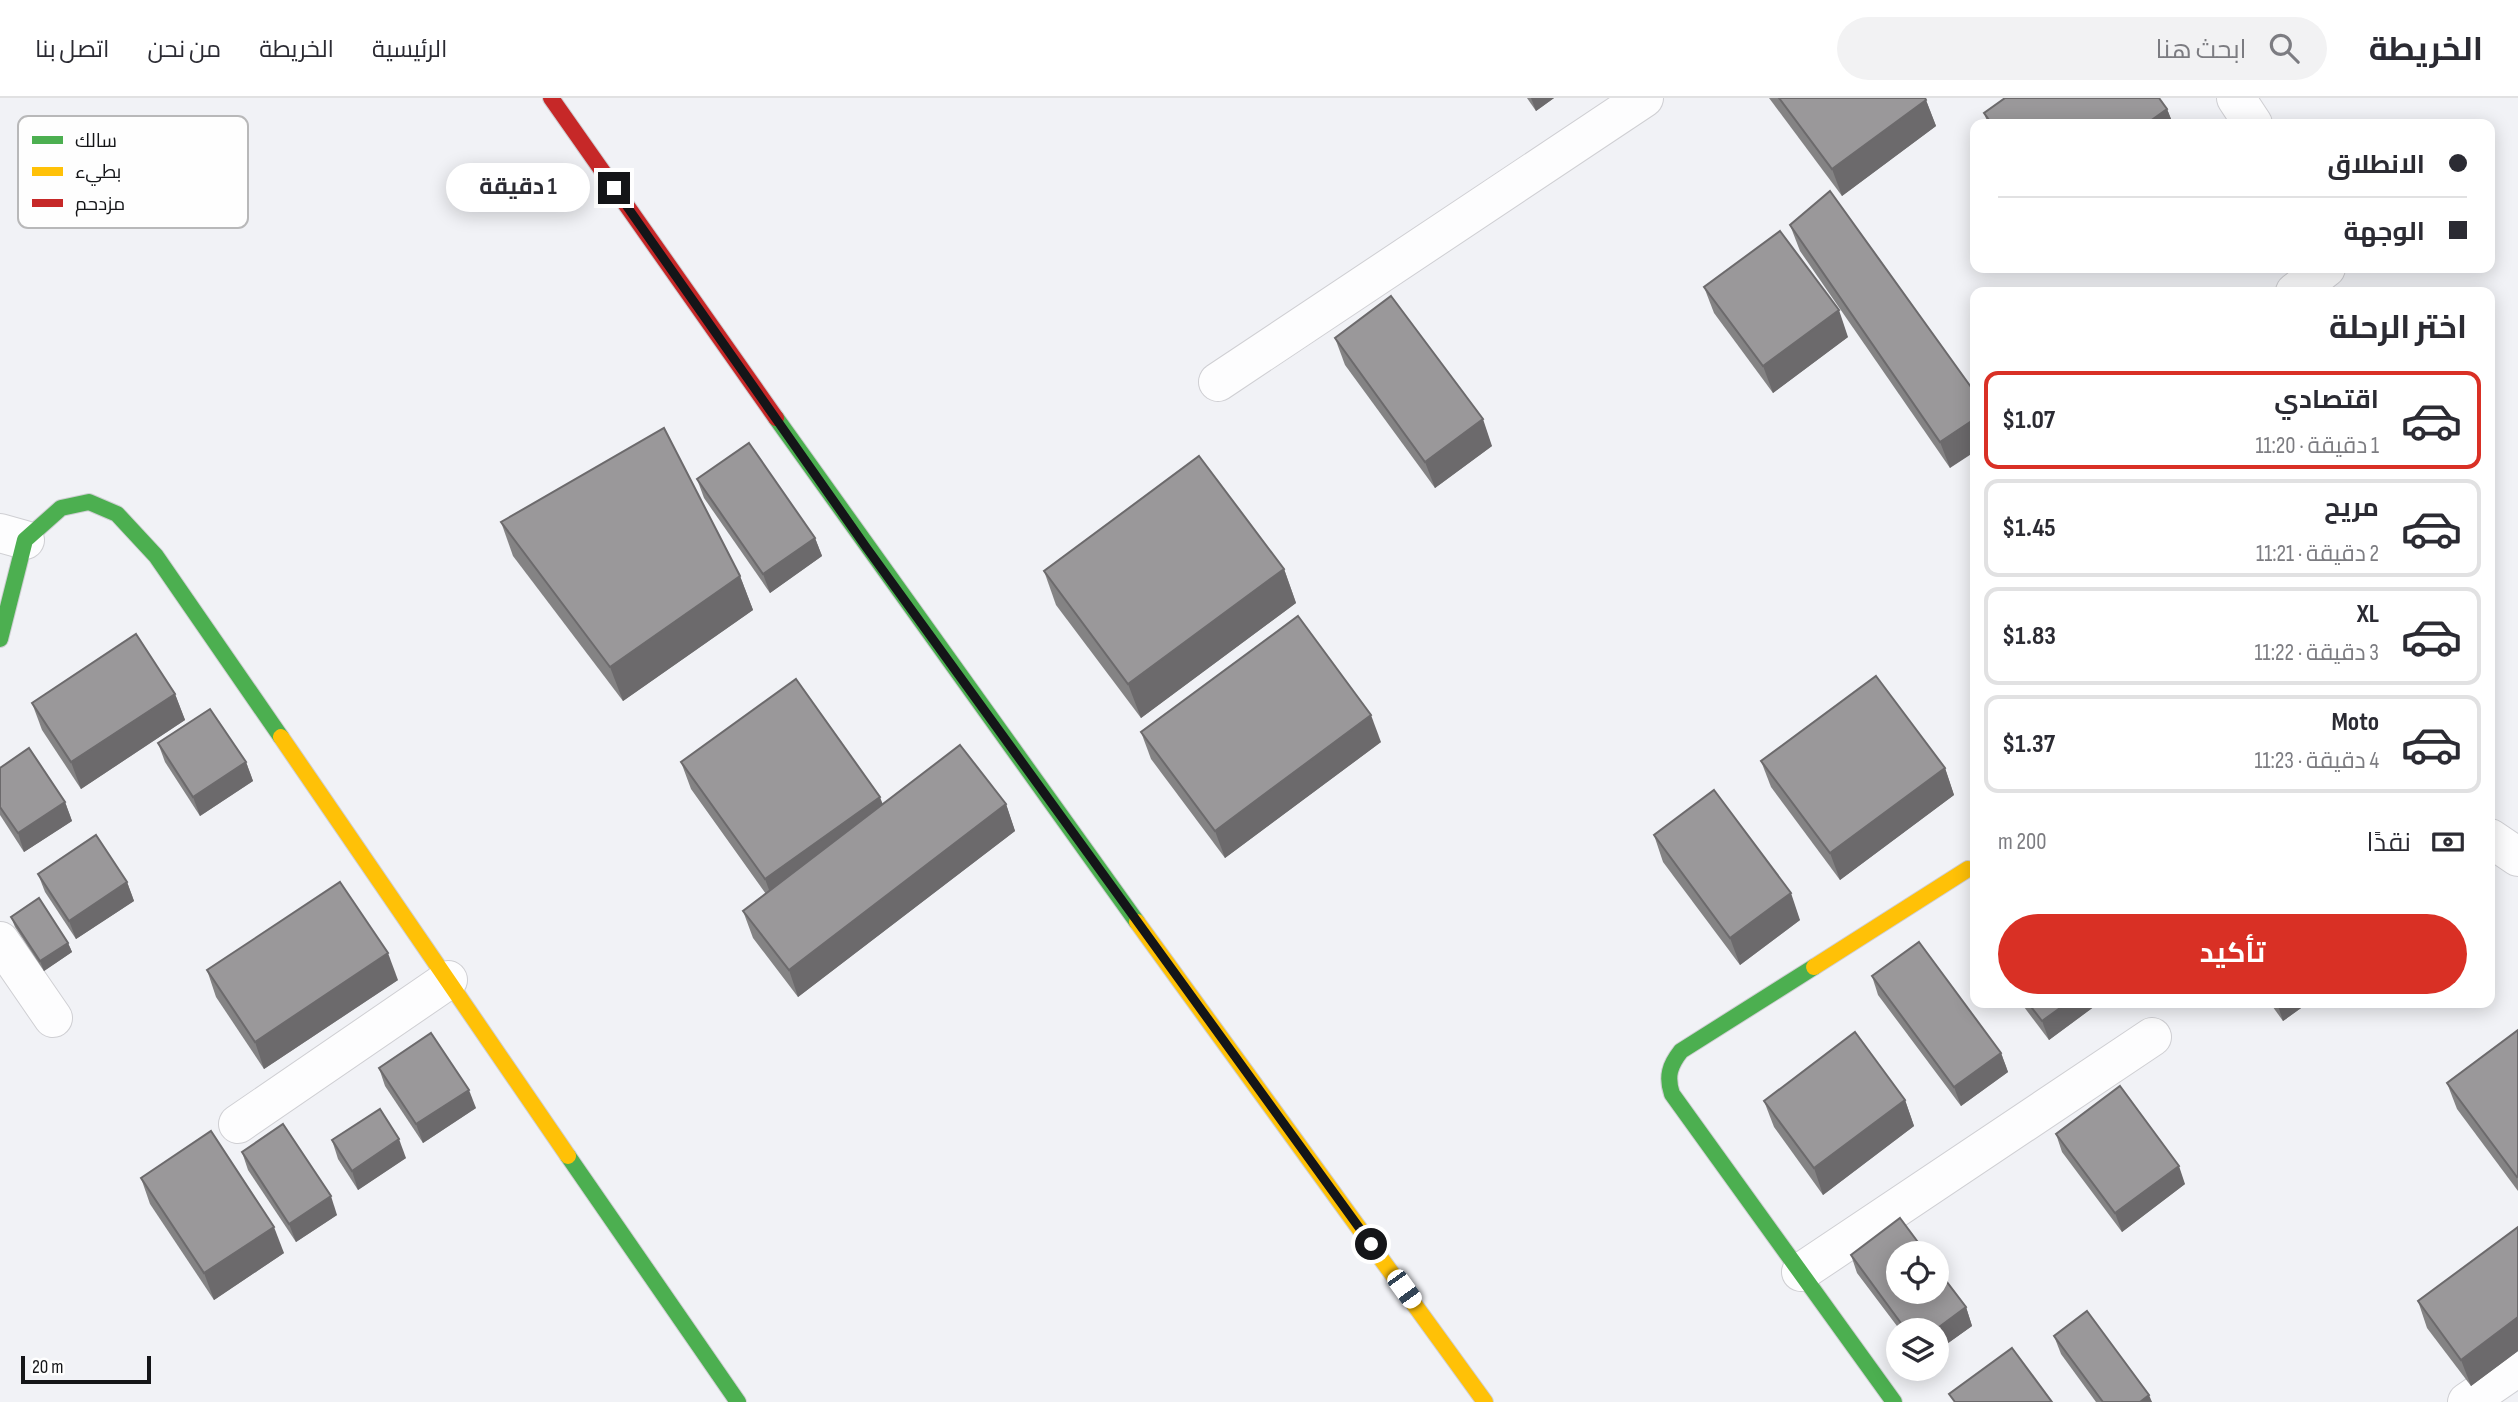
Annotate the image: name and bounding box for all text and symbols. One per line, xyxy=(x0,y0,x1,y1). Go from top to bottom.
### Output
search box xyxy=(1837,17,2327,80)
icon: search xyxy=(2265,29,2303,67)
text: الخريطة xyxy=(2369,30,2483,70)
text: اتصل بنا xyxy=(35,35,109,64)
text: من نحن xyxy=(147,35,221,64)
text: الخريطة xyxy=(259,35,334,64)
text: الرئيسية xyxy=(372,35,447,64)
text: ابحث هنا xyxy=(2156,35,2247,66)
legend xyxy=(18,116,248,228)
text: سالك xyxy=(75,130,117,153)
text: الانطلاق xyxy=(2327,150,2425,181)
text: بطيء xyxy=(75,161,121,186)
callout: 1 دقيقة xyxy=(446,164,590,212)
route end xyxy=(598,172,630,204)
text: 1 دقيقة xyxy=(479,173,557,201)
text: مزدحم xyxy=(75,193,125,217)
text: الوجهة xyxy=(2344,217,2425,248)
text: اختر الرحلة xyxy=(2329,309,2467,348)
text: اقتصادي xyxy=(2274,385,2379,416)
icon: car xyxy=(2400,389,2463,452)
text: $1.07 xyxy=(2002,405,2055,436)
text: 1 دقيقة · 11:20 xyxy=(2255,432,2379,460)
text: مريح xyxy=(2324,493,2379,524)
icon: car xyxy=(2400,497,2463,560)
text: $1.45 xyxy=(2002,513,2056,544)
text: 2 دقيقة · 11:21 xyxy=(2256,540,2379,568)
text: XL xyxy=(2357,599,2379,630)
icon: car xyxy=(2400,605,2463,668)
text: $1.83 xyxy=(2002,621,2056,652)
text: 3 دقيقة · 11:22 xyxy=(2255,639,2379,667)
text: Moto xyxy=(2331,707,2379,738)
icon: car xyxy=(2400,713,2463,776)
text: $1.37 xyxy=(2002,729,2055,760)
text: 4 دقيقة · 11:23 xyxy=(2254,747,2379,775)
icon: cash xyxy=(2429,823,2467,861)
text: 200 m xyxy=(1998,828,2046,856)
text: نقدًا xyxy=(2367,828,2411,859)
button: تأكيد xyxy=(1998,914,2467,994)
route start xyxy=(1355,1228,1387,1260)
map controls xyxy=(1886,1241,1949,1381)
button: locate xyxy=(1886,1241,1949,1304)
car xyxy=(1384,1266,1425,1312)
button: layers xyxy=(1886,1318,1949,1381)
scale bar xyxy=(21,1353,150,1385)
text: 20 m xyxy=(32,1356,64,1379)

